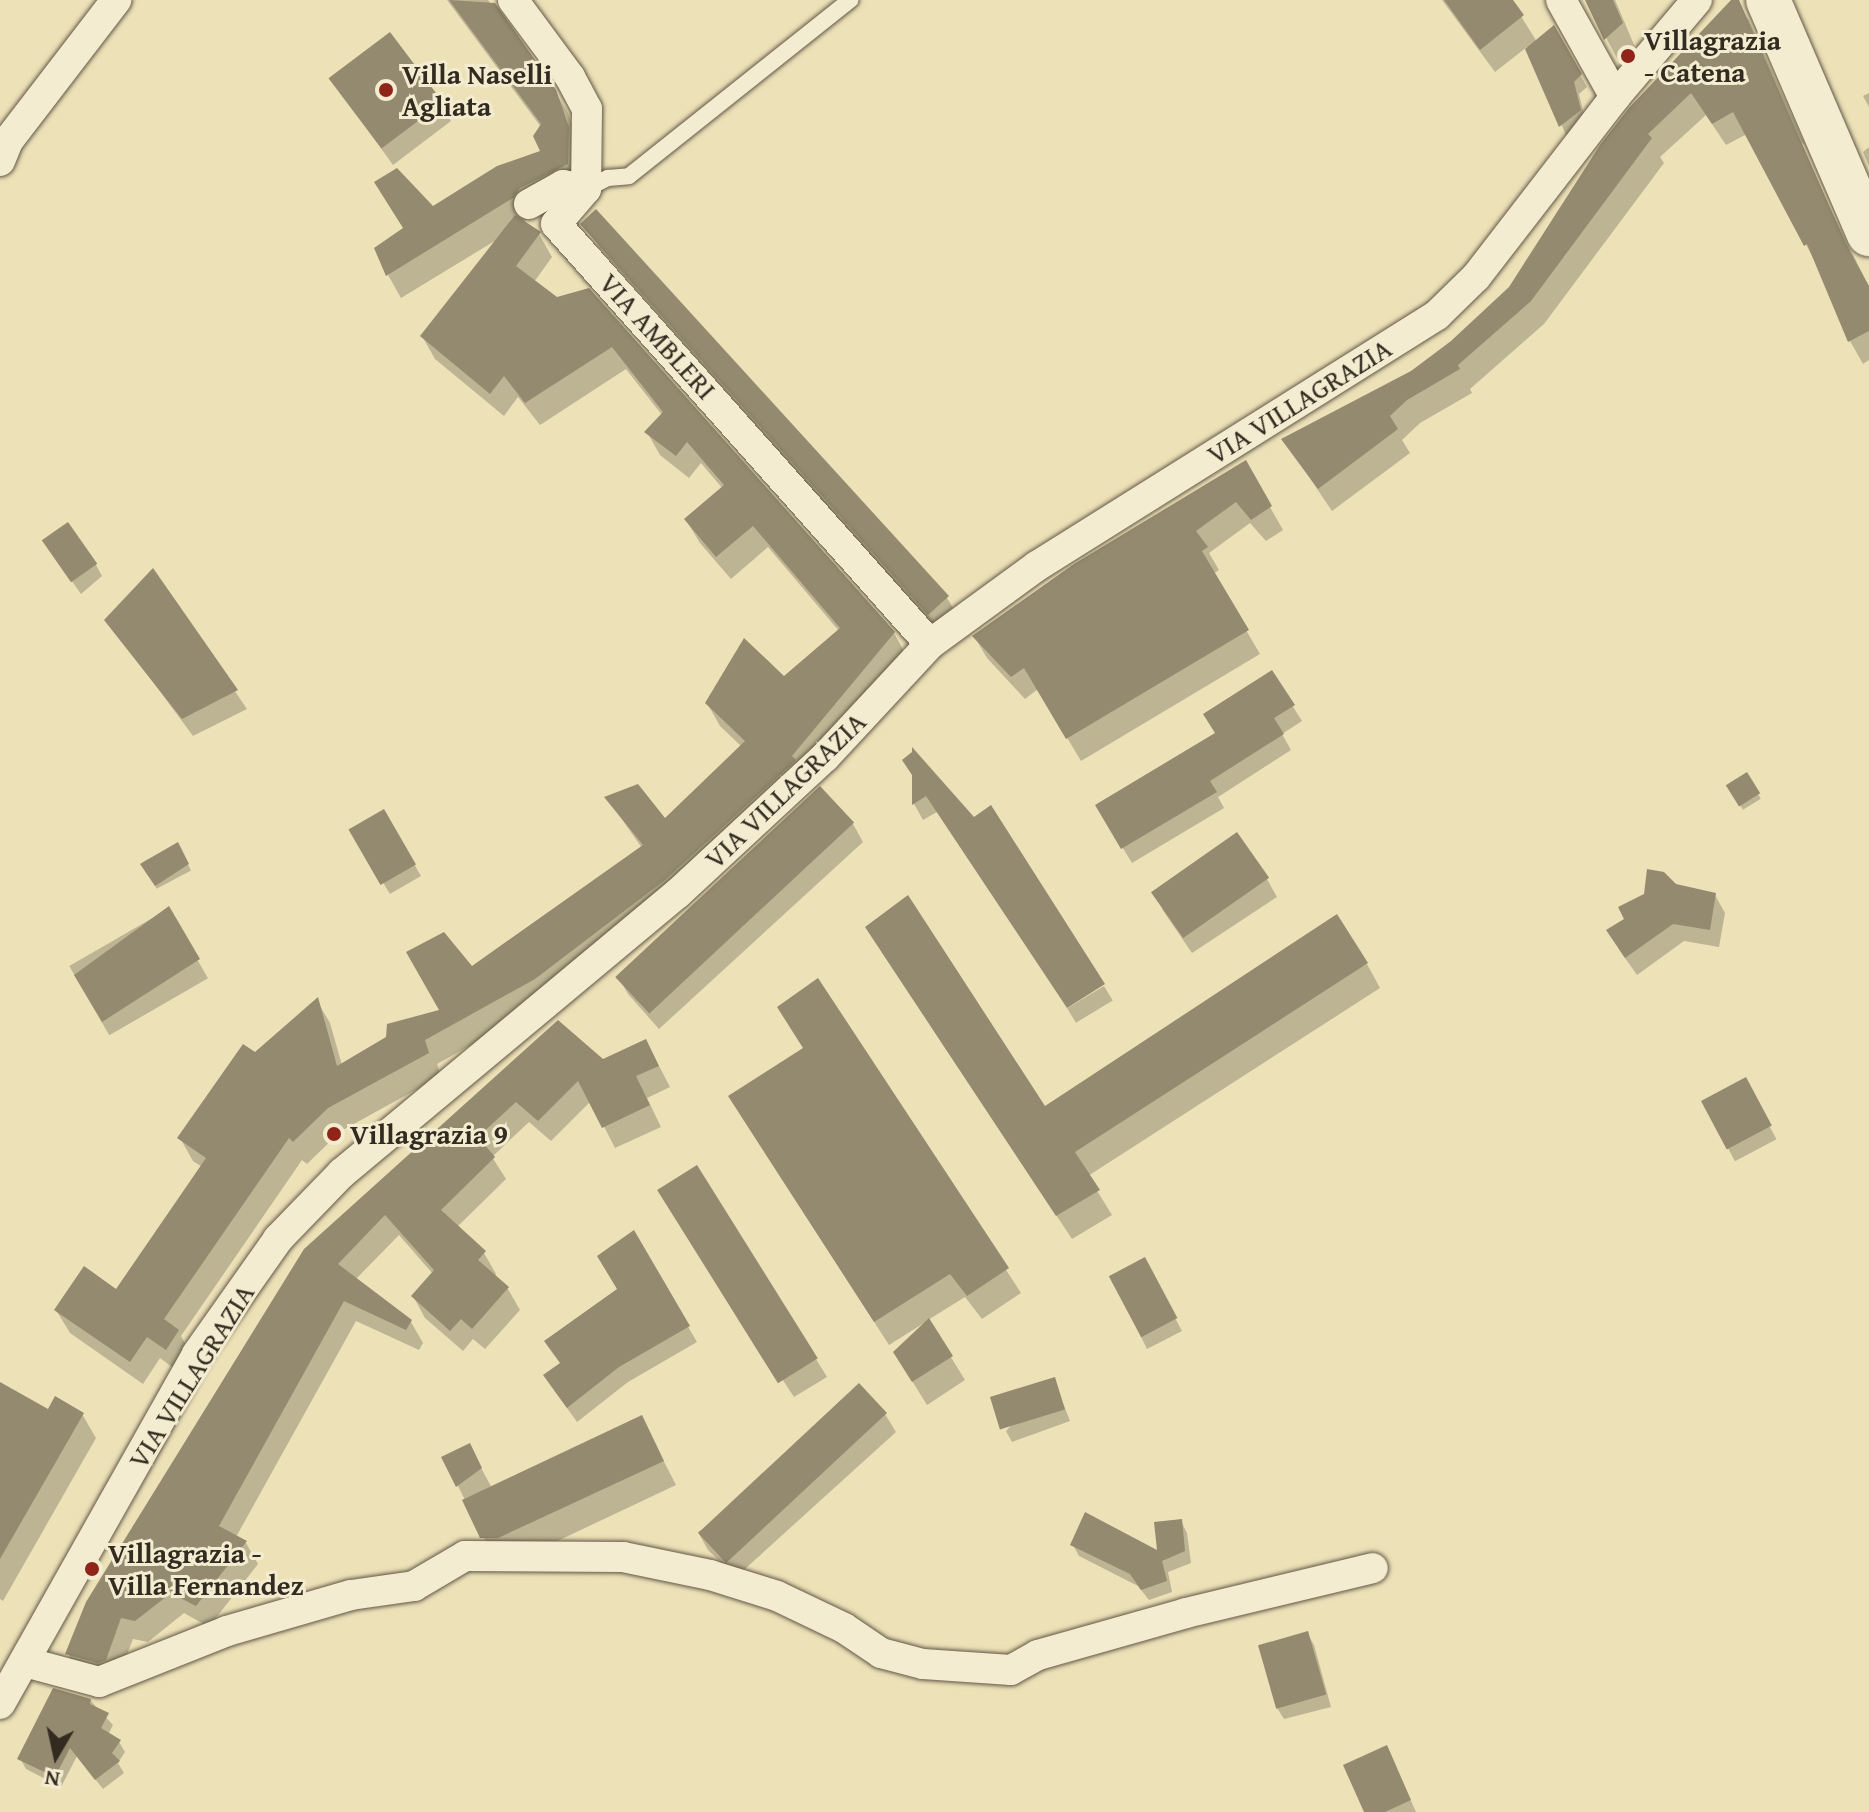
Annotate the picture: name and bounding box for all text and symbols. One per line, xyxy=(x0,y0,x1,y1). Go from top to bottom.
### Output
place label: Villagrazia - Catena xyxy=(1644,23,1781,89)
marker: Villagrazia - Catena xyxy=(1619,47,1637,65)
place label: Villa Naselli Agliata xyxy=(402,57,552,123)
marker: Villa Naselli Agliata xyxy=(377,81,395,99)
street label: VIA AMBLERI xyxy=(593,266,723,406)
street label: VIA VILLAGRAZIA xyxy=(1201,331,1397,471)
street label: VIA VILLAGRAZIA xyxy=(697,705,873,875)
place label: Villagrazia 9 xyxy=(350,1117,508,1151)
marker: Villagrazia 9 xyxy=(325,1125,343,1143)
street label: VIA VILLAGRAZIA xyxy=(121,1278,261,1474)
place label: Villagrazia - Villa Fernandez xyxy=(108,1536,304,1602)
marker: Villagrazia - Villa Fernandez xyxy=(83,1560,101,1578)
north arrow xyxy=(16,1716,96,1796)
text: N xyxy=(42,1763,62,1797)

